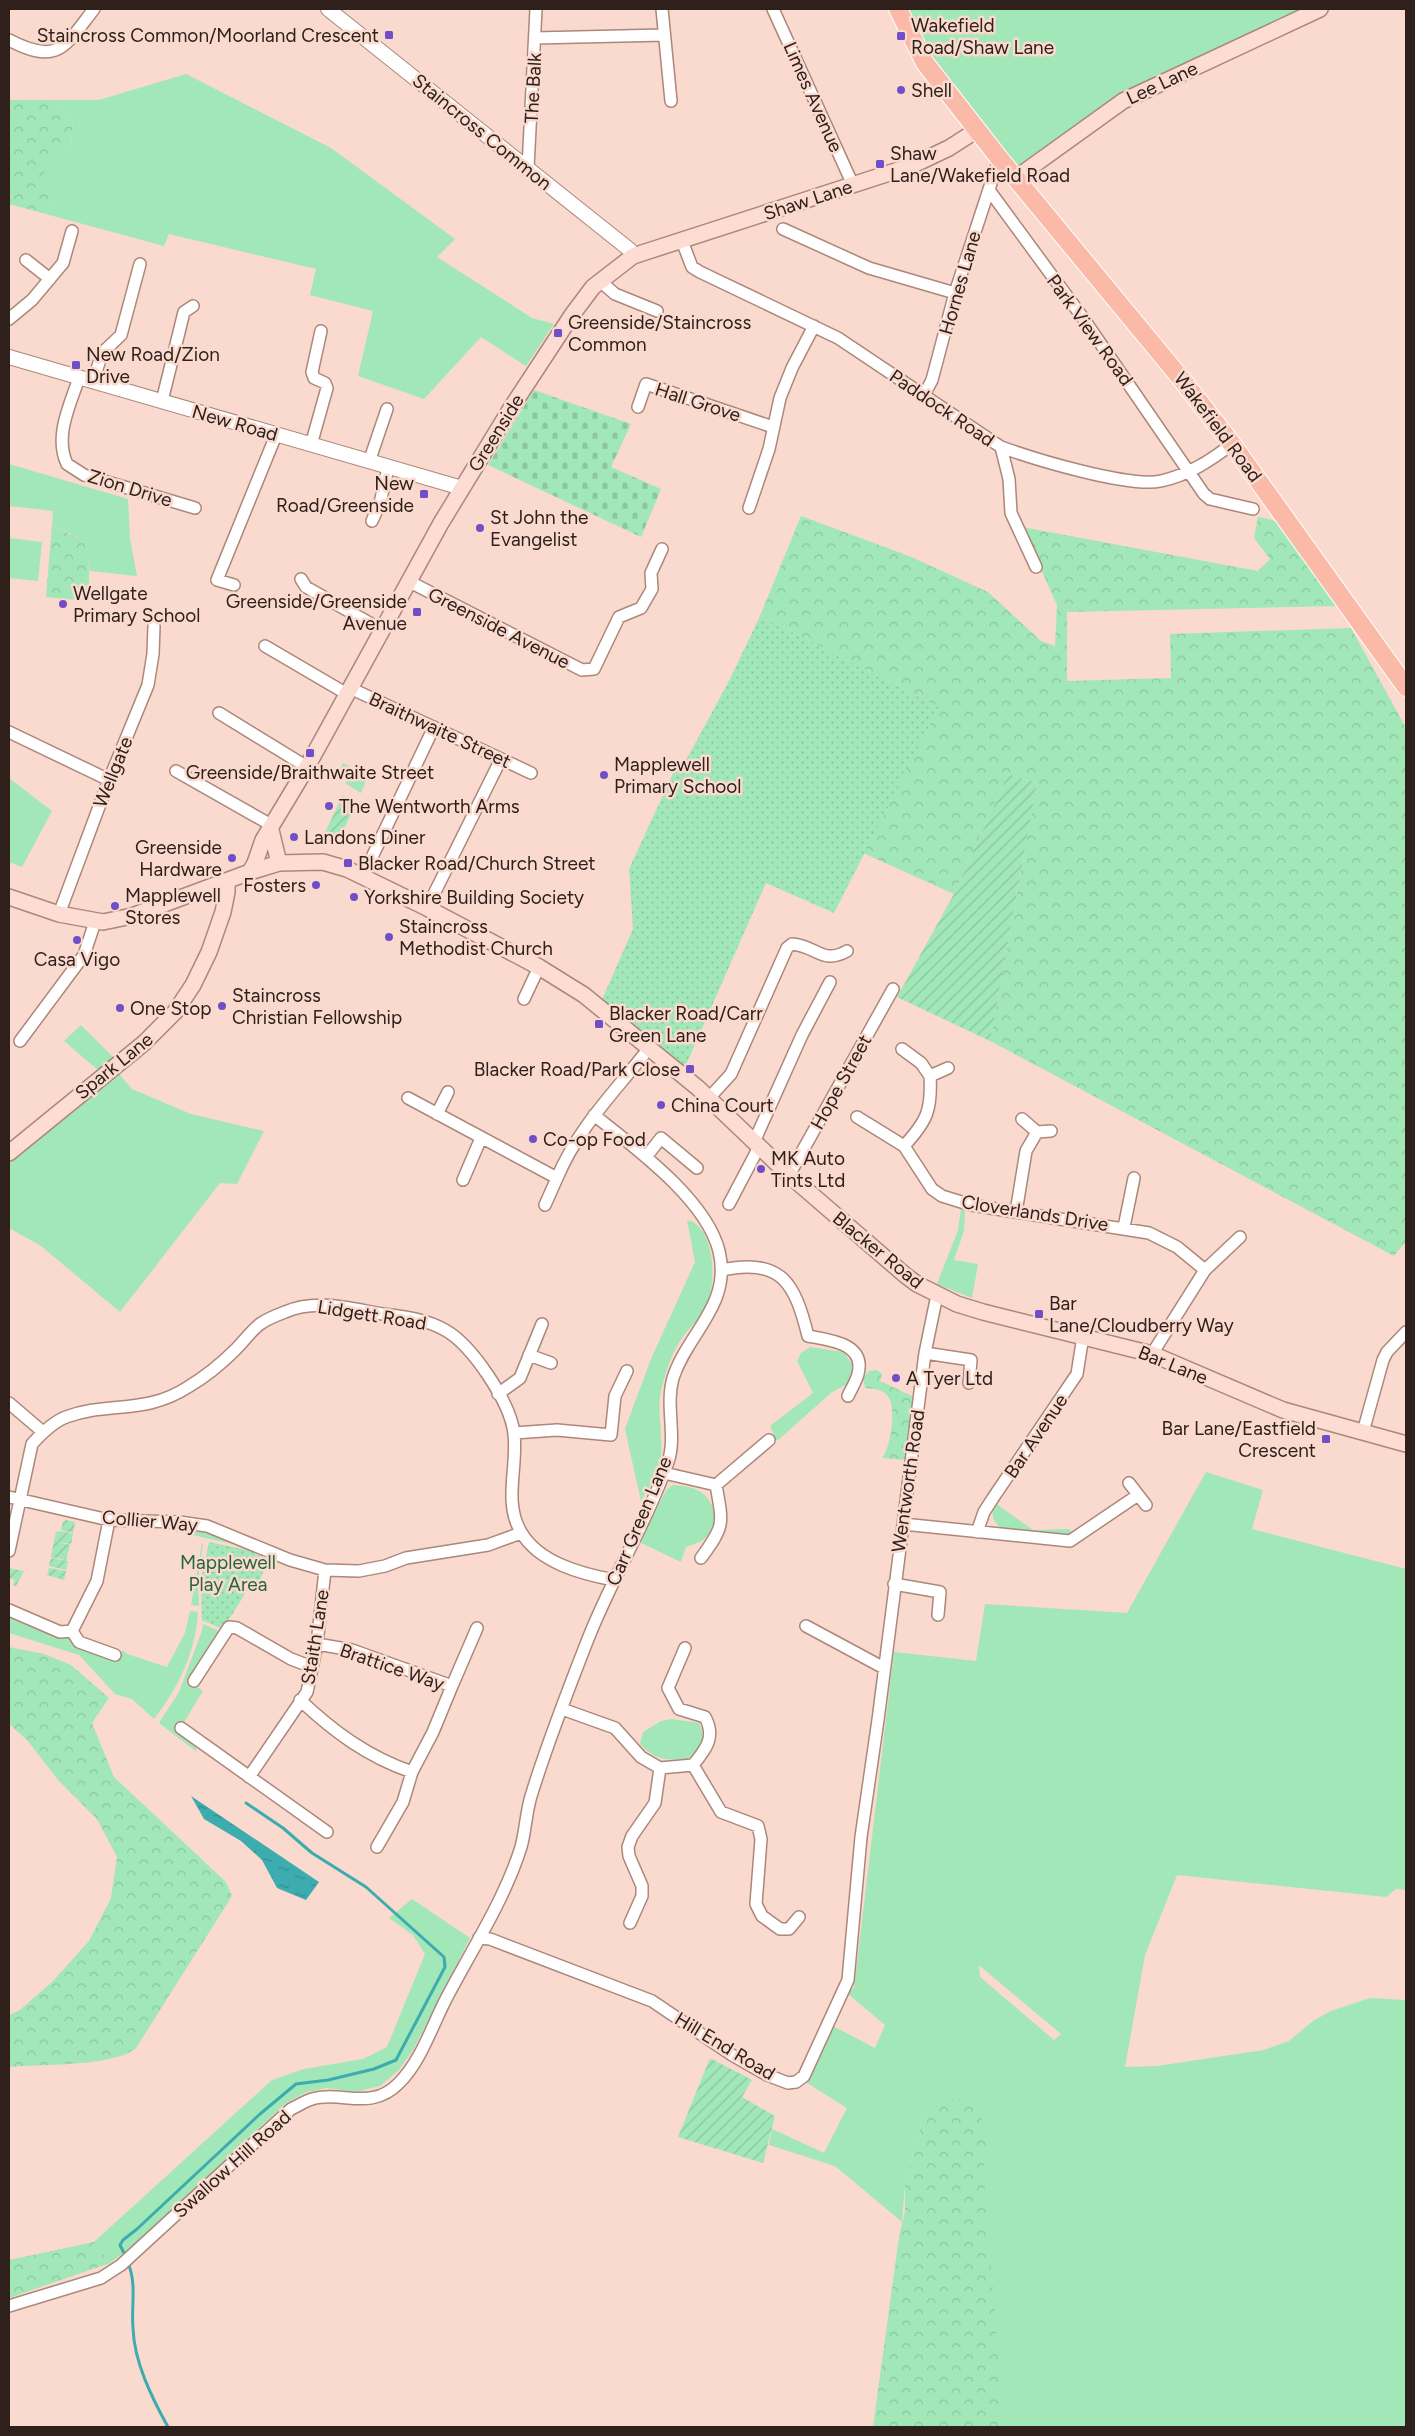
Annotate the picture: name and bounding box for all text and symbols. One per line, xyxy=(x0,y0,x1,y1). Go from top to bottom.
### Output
place label: Wakefield Road/Shaw Lane xyxy=(911,14,1054,59)
place label: Staincross Common/Moorland Crescent xyxy=(37,24,379,47)
marker: Staincross Common/Moorland Crescent xyxy=(383,29,395,41)
marker: Wakefield Road/Shaw Lane xyxy=(895,30,907,42)
street label: Limes Avenue xyxy=(778,38,848,156)
street label: The Balk xyxy=(520,51,546,124)
street label: Lee Lane xyxy=(1123,57,1201,109)
street label: Staincross Common xyxy=(408,69,556,195)
place label: Shell xyxy=(911,79,952,102)
marker: Shell xyxy=(895,84,907,96)
place label: Shaw Lane/Wakefield Road xyxy=(890,142,1070,187)
marker: Shaw Lane/Wakefield Road xyxy=(874,158,886,170)
street label: Shaw Lane xyxy=(761,175,855,225)
street label: Hornes Lane xyxy=(934,229,986,337)
street label: Park View Road xyxy=(1042,270,1138,390)
place label: Greenside/Staincross Common xyxy=(568,311,751,356)
marker: Greenside/Staincross Common xyxy=(552,327,564,339)
place label: New Road/Zion Drive xyxy=(86,343,220,388)
marker: New Road/Zion Drive xyxy=(70,359,82,371)
street label: Paddock Road xyxy=(885,364,999,452)
street label: Wakefield Road xyxy=(1169,367,1267,487)
street label: Hall Grove xyxy=(652,377,744,427)
street label: Greenside xyxy=(463,390,529,476)
street label: New Road xyxy=(189,400,281,446)
street label: Zion Drive xyxy=(85,464,175,512)
place label: New Road/Greenside xyxy=(276,472,414,517)
marker: New Road/Greenside xyxy=(418,488,430,500)
place label: St John the Evangelist xyxy=(490,506,588,551)
marker: St John the Evangelist xyxy=(474,522,486,534)
place label: Wellgate Primary School xyxy=(73,582,201,627)
street label: Greenside Avenue xyxy=(424,582,574,674)
place label: Greenside/Greenside Avenue xyxy=(226,590,407,635)
marker: Wellgate Primary School xyxy=(57,598,69,610)
marker: Greenside/Greenside Avenue xyxy=(411,606,423,618)
street label: Braithwaite Street xyxy=(365,687,515,773)
street label: Wellgate xyxy=(88,733,138,811)
marker: Greenside/Braithwaite Street xyxy=(304,747,316,759)
place label: Mapplewell Primary School xyxy=(614,753,742,798)
place label: Greenside/Braithwaite Street xyxy=(186,761,434,784)
marker: Mapplewell Primary School xyxy=(598,769,610,781)
place label: The Wentworth Arms xyxy=(339,795,520,818)
marker: The Wentworth Arms xyxy=(323,800,335,812)
place label: Landons Diner xyxy=(304,826,426,849)
marker: Landons Diner xyxy=(288,831,300,843)
place label: Greenside Hardware xyxy=(135,836,222,881)
marker: Greenside Hardware xyxy=(226,852,238,864)
place label: Blacker Road/Church Street xyxy=(358,852,596,875)
marker: Blacker Road/Church Street xyxy=(342,857,354,869)
place label: Fosters xyxy=(243,874,306,897)
marker: Fosters xyxy=(310,879,322,891)
place label: Mapplewell Stores xyxy=(125,884,221,929)
place label: Yorkshire Building Society xyxy=(364,886,584,909)
marker: Yorkshire Building Society xyxy=(348,891,360,903)
marker: Mapplewell Stores xyxy=(109,900,121,912)
place label: Staincross Methodist Church xyxy=(399,915,553,960)
marker: Staincross Methodist Church xyxy=(383,931,395,943)
marker: Casa Vigo xyxy=(71,934,83,946)
place label: Casa Vigo xyxy=(34,948,120,971)
place label: Staincross Christian Fellowship xyxy=(232,984,402,1029)
place label: One Stop xyxy=(130,997,211,1020)
marker: Staincross Christian Fellowship xyxy=(216,1000,228,1012)
marker: One Stop xyxy=(114,1002,126,1014)
place label: Blacker Road/Carr Green Lane xyxy=(609,1002,763,1047)
marker: Blacker Road/Carr Green Lane xyxy=(593,1018,605,1030)
street label: Spark Lane xyxy=(70,1028,158,1104)
street label: Hope Street xyxy=(806,1031,876,1133)
place label: Blacker Road/Park Close xyxy=(474,1058,680,1081)
marker: Blacker Road/Park Close xyxy=(684,1063,696,1075)
place label: China Court xyxy=(671,1094,774,1117)
marker: China Court xyxy=(655,1099,667,1111)
place label: Co-op Food xyxy=(543,1128,646,1151)
marker: Co-op Food xyxy=(527,1133,539,1145)
place label: MK Auto Tints Ltd xyxy=(771,1147,845,1192)
marker: MK Auto Tints Ltd xyxy=(755,1163,767,1175)
street label: Cloverlands Drive xyxy=(960,1190,1110,1236)
street label: Blacker Road xyxy=(828,1206,928,1294)
place label: Bar Lane/Cloudberry Way xyxy=(1049,1292,1234,1337)
street label: Lidgett Road xyxy=(316,1295,428,1335)
marker: Bar Lane/Cloudberry Way xyxy=(1033,1308,1045,1320)
street label: Bar Lane xyxy=(1135,1341,1211,1389)
place label: A Tyer Ltd xyxy=(906,1367,993,1390)
marker: A Tyer Ltd xyxy=(890,1372,902,1384)
street label: Bar Avenue xyxy=(999,1389,1073,1483)
street label: Wentworth Road xyxy=(887,1408,929,1554)
place label: Bar Lane/Eastfield Crescent xyxy=(1162,1417,1316,1462)
marker: Bar Lane/Eastfield Crescent xyxy=(1320,1433,1332,1445)
street label: Carr Green Lane xyxy=(601,1453,677,1589)
street label: Collier Way xyxy=(101,1505,199,1537)
park label: Mapplewell Play Area xyxy=(180,1551,276,1596)
street label: Staith Lane xyxy=(296,1588,334,1686)
street label: Brattice Way xyxy=(337,1638,447,1696)
street label: Hill End Road xyxy=(671,2007,779,2085)
street label: Swallow Hill Road xyxy=(168,2105,296,2223)

